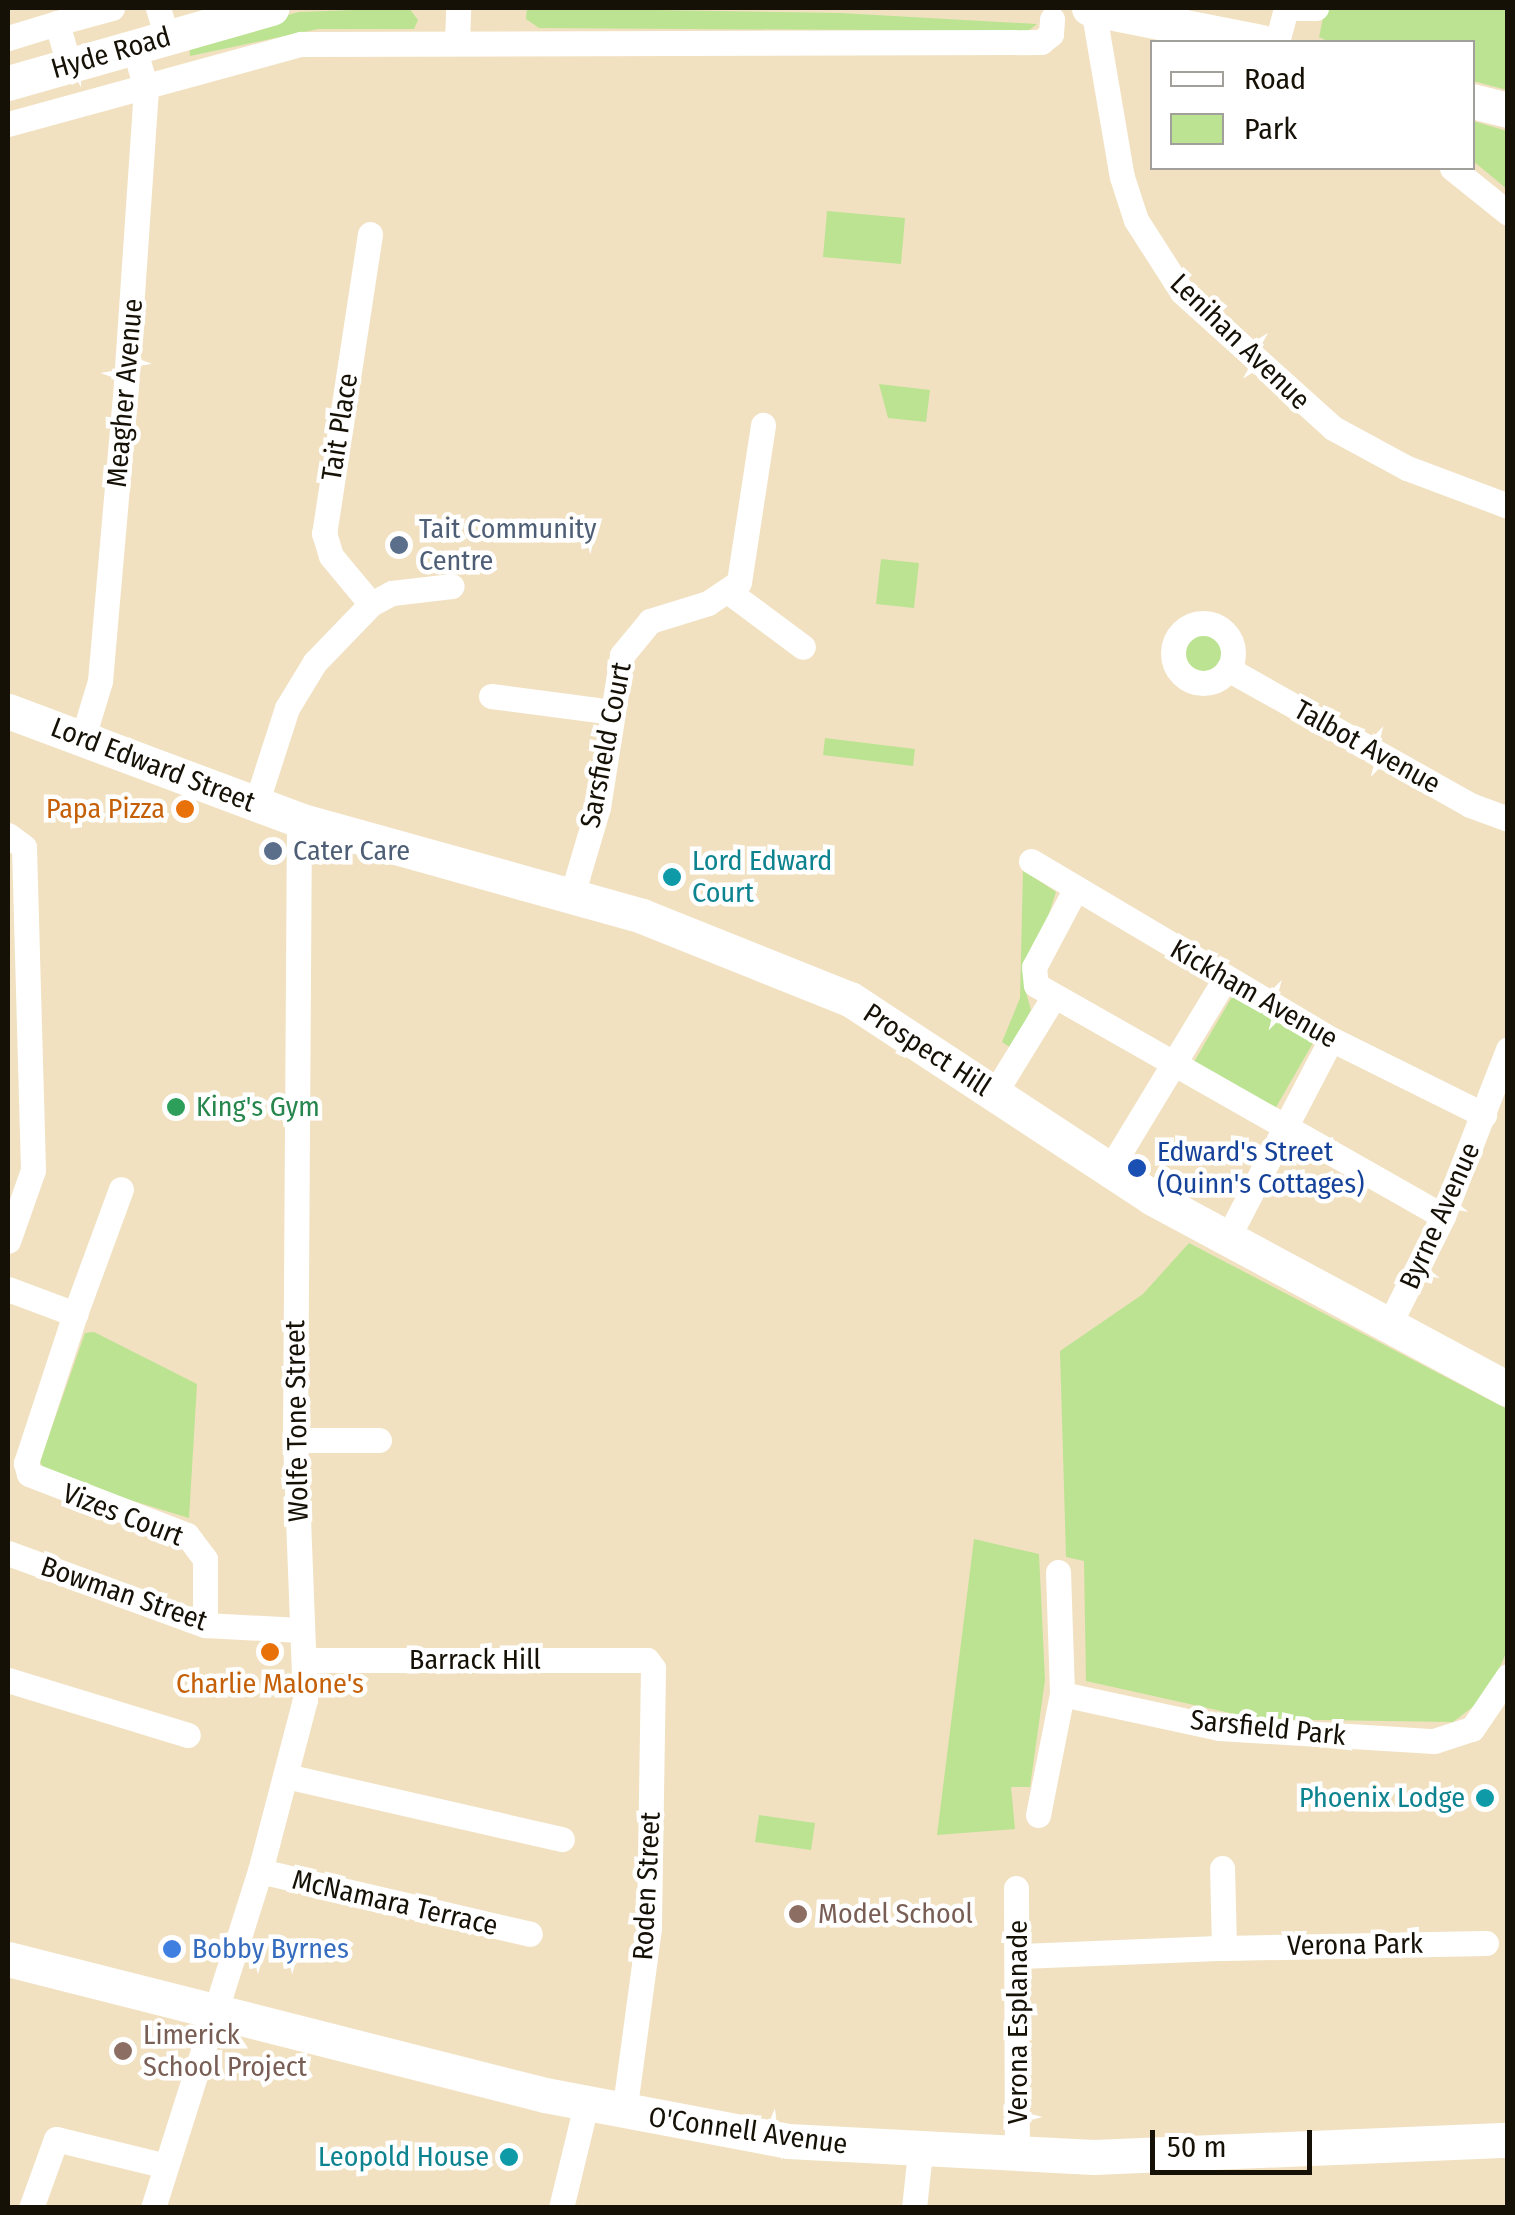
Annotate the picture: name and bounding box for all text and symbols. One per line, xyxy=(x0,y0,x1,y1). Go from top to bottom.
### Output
street label: Hyde Road xyxy=(47,20,175,86)
legend xyxy=(1150,40,1475,170)
text: Road xyxy=(1244,61,1306,97)
text: Park xyxy=(1244,111,1297,147)
street label: Lenihan Avenue xyxy=(1163,267,1317,417)
street label: Meagher Avenue xyxy=(100,297,150,489)
street label: Tait Place xyxy=(315,371,365,483)
place label: Tait Community Centre xyxy=(419,512,597,578)
marker: Tait Community Centre xyxy=(388,534,410,556)
street label: Sarsfield Court xyxy=(573,659,639,831)
street label: Talbot Avenue xyxy=(1288,693,1446,801)
street label: Lord Edward Street xyxy=(46,711,260,819)
place label: Papa Pizza xyxy=(46,792,165,826)
marker: Papa Pizza xyxy=(174,798,196,820)
place label: Cater Care xyxy=(293,834,410,868)
marker: Cater Care xyxy=(262,840,284,862)
place label: Lord Edward Court xyxy=(692,844,832,910)
marker: Lord Edward Court xyxy=(661,866,683,888)
street label: Kickham Avenue xyxy=(1164,933,1344,1055)
street label: Prospect Hill xyxy=(857,996,997,1104)
place label: King's Gym xyxy=(196,1090,320,1124)
marker: King's Gym xyxy=(165,1096,187,1118)
place label: Edward's Street (Quinn's Cottages) xyxy=(1157,1135,1364,1201)
street label: Byrne Avenue xyxy=(1393,1138,1487,1294)
marker: Edward's Street (Quinn's Cottages) xyxy=(1126,1157,1148,1179)
street label: Wolfe Tone Street xyxy=(278,1320,316,1522)
street label: Vizes Court xyxy=(58,1477,188,1553)
street label: Bowman Street xyxy=(36,1550,212,1638)
marker: Charlie Malone's xyxy=(259,1641,281,1663)
street label: Barrack Hill xyxy=(409,1643,541,1677)
place label: Charlie Malone's xyxy=(176,1667,364,1701)
street label: Sarsfield Park xyxy=(1189,1703,1347,1753)
place label: Phoenix Lodge xyxy=(1299,1781,1465,1815)
marker: Phoenix Lodge xyxy=(1474,1787,1496,1809)
street label: Roden Street xyxy=(626,1811,668,1961)
street label: McNamara Terrace xyxy=(289,1863,501,1943)
place label: Model School xyxy=(818,1897,973,1931)
marker: Model School xyxy=(787,1903,809,1925)
street label: Verona Esplanade xyxy=(1001,1920,1035,2124)
street label: Verona Park xyxy=(1287,1927,1423,1963)
place label: Bobby Byrnes xyxy=(192,1932,349,1966)
marker: Bobby Byrnes xyxy=(161,1938,183,1960)
place label: Limerick School Project xyxy=(143,2018,307,2084)
marker: Limerick School Project xyxy=(112,2040,134,2062)
street label: O'Connell Avenue xyxy=(646,2100,850,2162)
scale bar xyxy=(1155,2110,1318,2172)
text: 50 m xyxy=(1167,2129,1227,2165)
place label: Leopold House xyxy=(318,2140,489,2174)
marker: Leopold House xyxy=(498,2146,520,2168)

